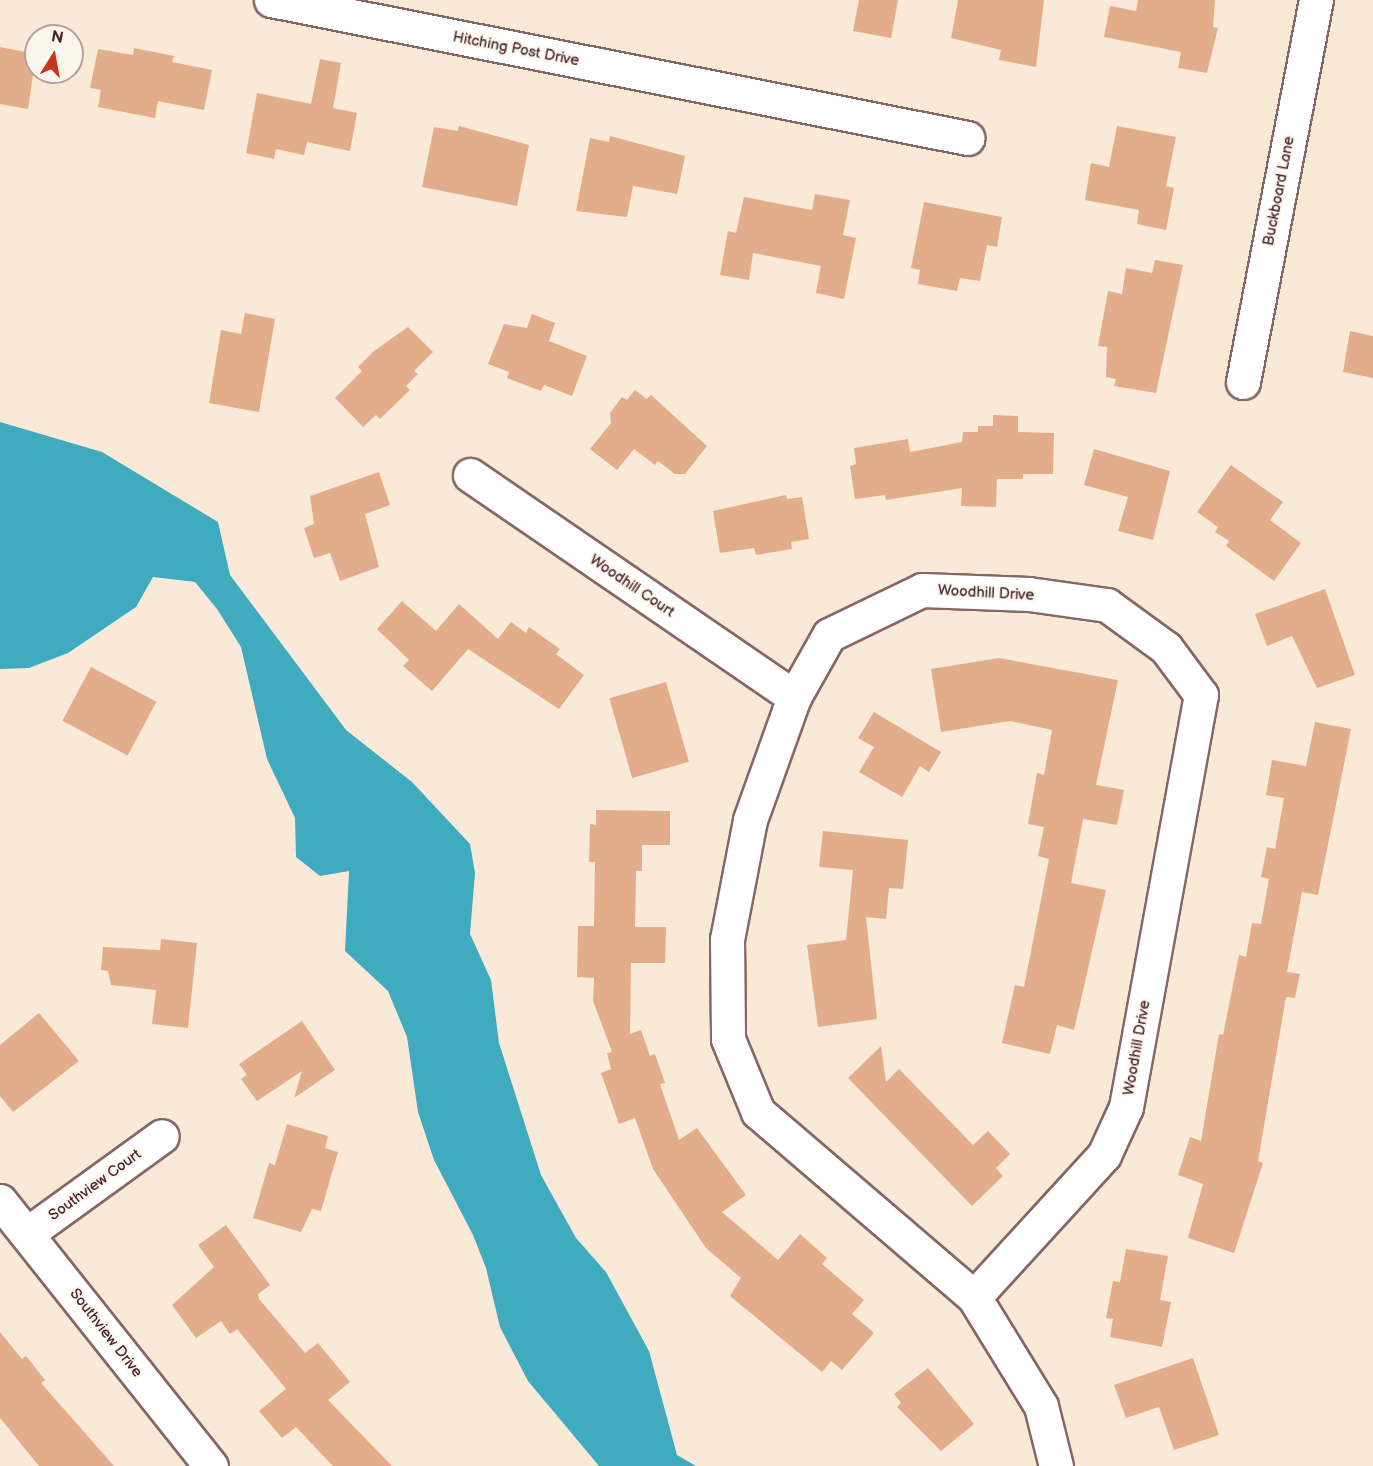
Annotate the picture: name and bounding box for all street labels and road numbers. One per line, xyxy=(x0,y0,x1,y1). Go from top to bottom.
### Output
street label: Hitching Post Drive xyxy=(451,28,581,70)
street label: Buckboard Lane xyxy=(1260,135,1298,247)
street label: Woodhill Court xyxy=(586,551,678,621)
street label: Woodhill Drive xyxy=(937,581,1035,605)
street label: Woodhill Drive xyxy=(1120,999,1154,1097)
street label: Southview Court xyxy=(45,1145,145,1225)
street label: Southview Drive xyxy=(66,1285,146,1381)

